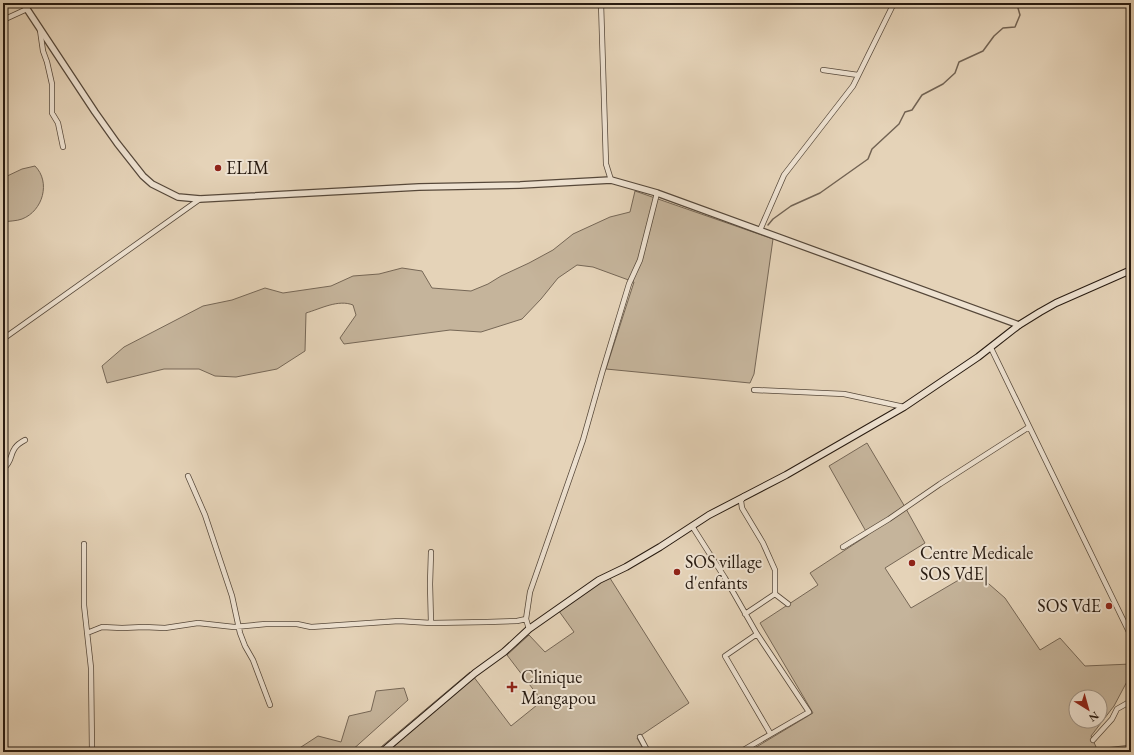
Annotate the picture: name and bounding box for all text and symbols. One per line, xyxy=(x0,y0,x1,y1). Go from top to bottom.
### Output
place label: ELIM xyxy=(226,156,269,179)
marker: ELIM xyxy=(213,163,223,173)
place label: Centre Medicale SOS VdE| xyxy=(920,541,1033,586)
place label: SOS village d'enfants xyxy=(685,550,762,594)
marker: Centre Medicale SOS VdE| xyxy=(907,558,917,568)
marker: SOS village d'enfants xyxy=(672,567,682,577)
place label: SOS VdE xyxy=(1037,594,1101,617)
marker: SOS VdE xyxy=(1104,601,1114,611)
place label: Clinique Mangapou xyxy=(521,665,597,709)
marker: Clinique Mangapou xyxy=(506,681,518,693)
north arrow xyxy=(1068,689,1108,729)
text: N xyxy=(1086,709,1102,725)

